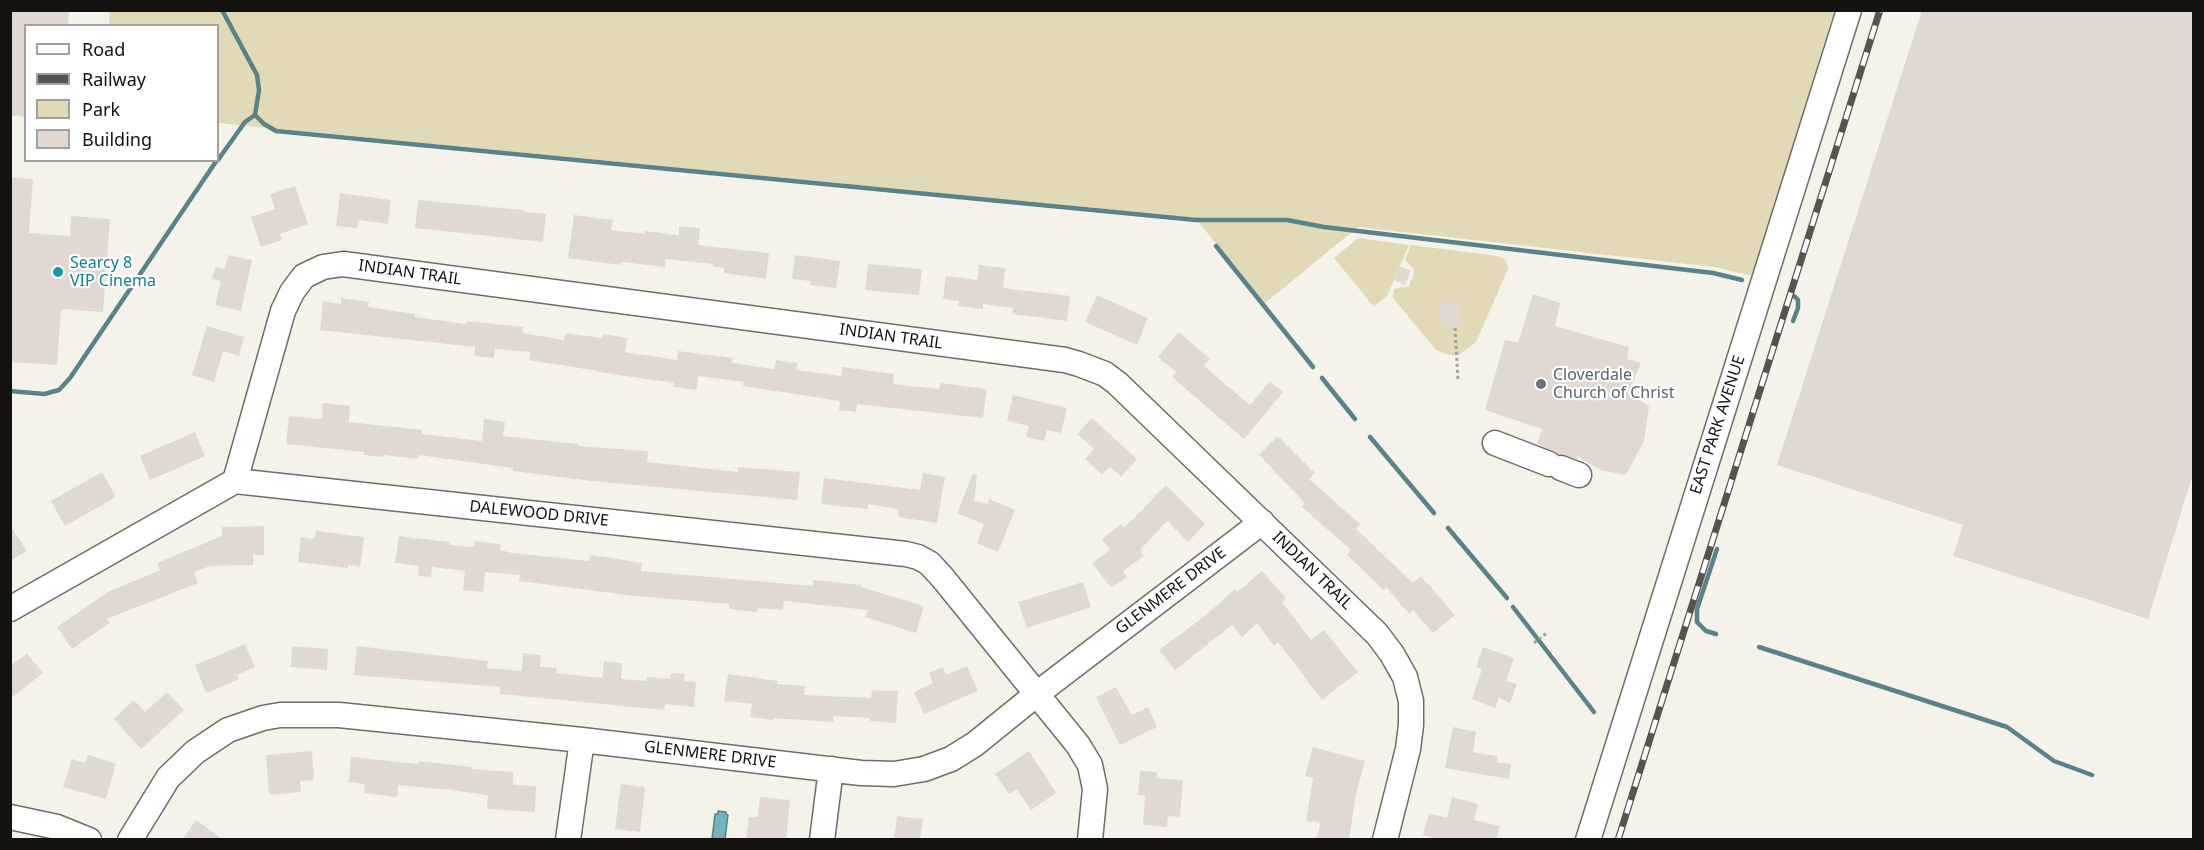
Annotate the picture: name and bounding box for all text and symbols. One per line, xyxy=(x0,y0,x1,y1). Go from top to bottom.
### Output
legend xyxy=(24,24,219,162)
text: Road xyxy=(82,37,125,61)
text: Railway xyxy=(82,67,146,91)
text: Park xyxy=(82,97,120,121)
text: Building xyxy=(82,127,152,151)
place label: Searcy 8 VIP Cinema xyxy=(70,253,156,291)
street label: INDIAN TRAIL xyxy=(357,256,463,290)
marker: Searcy 8 VIP Cinema xyxy=(51,265,65,279)
street label: INDIAN TRAIL xyxy=(838,320,944,354)
street label: EAST PARK AVENUE xyxy=(1686,353,1750,497)
place label: Cloverdale Church of Christ xyxy=(1553,365,1674,403)
marker: Cloverdale Church of Christ xyxy=(1534,377,1548,391)
street label: DALEWOOD DRIVE xyxy=(468,497,610,531)
street label: INDIAN TRAIL xyxy=(1268,528,1356,614)
street label: GLENMERE DRIVE xyxy=(1112,543,1230,639)
street label: GLENMERE DRIVE xyxy=(643,737,777,773)

